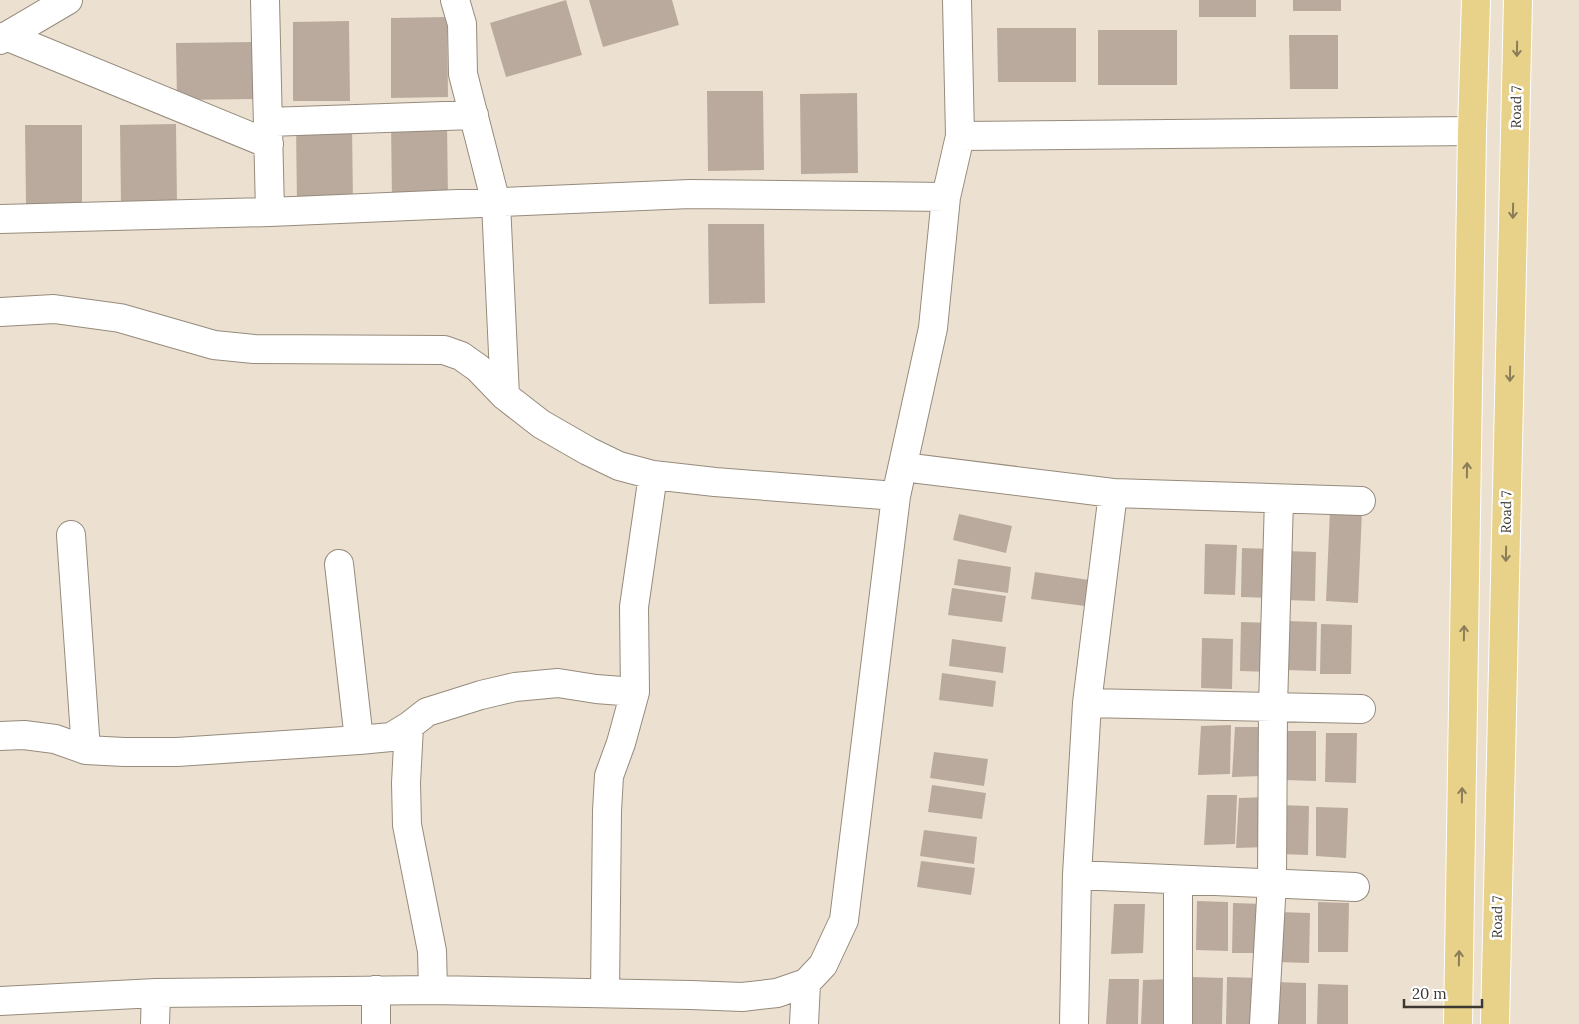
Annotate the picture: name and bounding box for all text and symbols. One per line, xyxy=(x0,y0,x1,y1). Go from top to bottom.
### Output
one-way arrow xyxy=(1512,40,1522,56)
street label: Road 7 xyxy=(1507,85,1525,128)
one-way arrow xyxy=(1509,203,1518,219)
one-way arrow xyxy=(1505,365,1514,381)
one-way arrow xyxy=(1462,463,1472,479)
street label: Road 7 xyxy=(1497,490,1515,533)
one-way arrow xyxy=(1501,545,1510,561)
one-way arrow xyxy=(1459,625,1469,642)
one-way arrow xyxy=(1457,788,1467,804)
street label: Road 7 xyxy=(1488,895,1506,938)
one-way arrow xyxy=(1454,950,1464,966)
scale bar xyxy=(1404,976,1482,1008)
text: 20 m xyxy=(1412,984,1447,1003)

